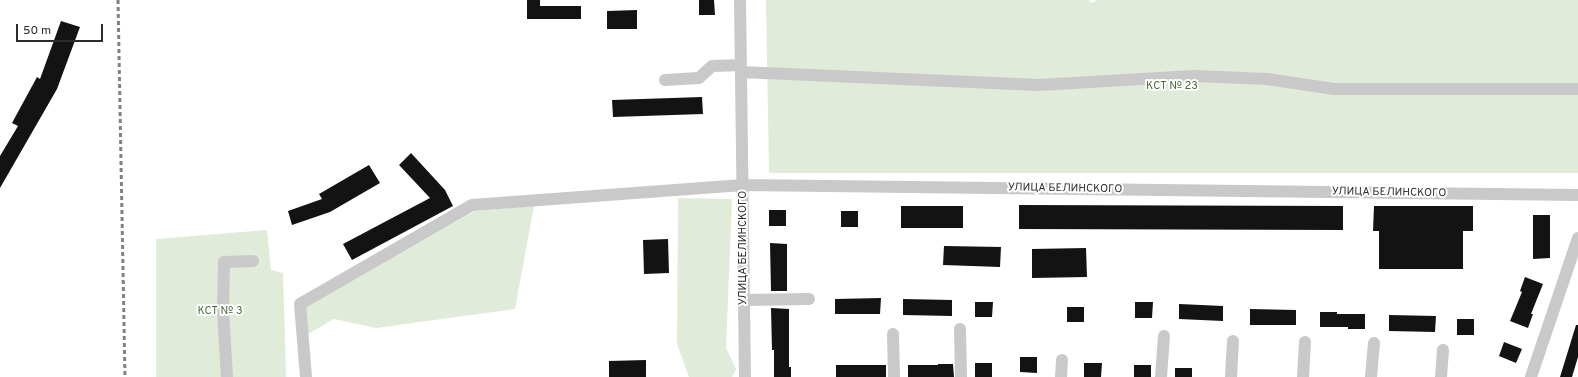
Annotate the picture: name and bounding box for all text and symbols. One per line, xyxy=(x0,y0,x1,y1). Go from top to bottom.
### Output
scale bar xyxy=(18,16,105,42)
text: 50 m xyxy=(23,23,51,39)
park label: КСТ № 23 xyxy=(1146,80,1198,94)
street label: УЛИЦА БЕЛИНСКОГО xyxy=(1008,181,1122,197)
street label: УЛИЦА БЕЛИНСКОГО xyxy=(1332,185,1446,201)
street label: УЛИЦА БЕЛИНСКОГО xyxy=(737,191,751,305)
park label: КСТ № 3 xyxy=(197,305,243,319)

